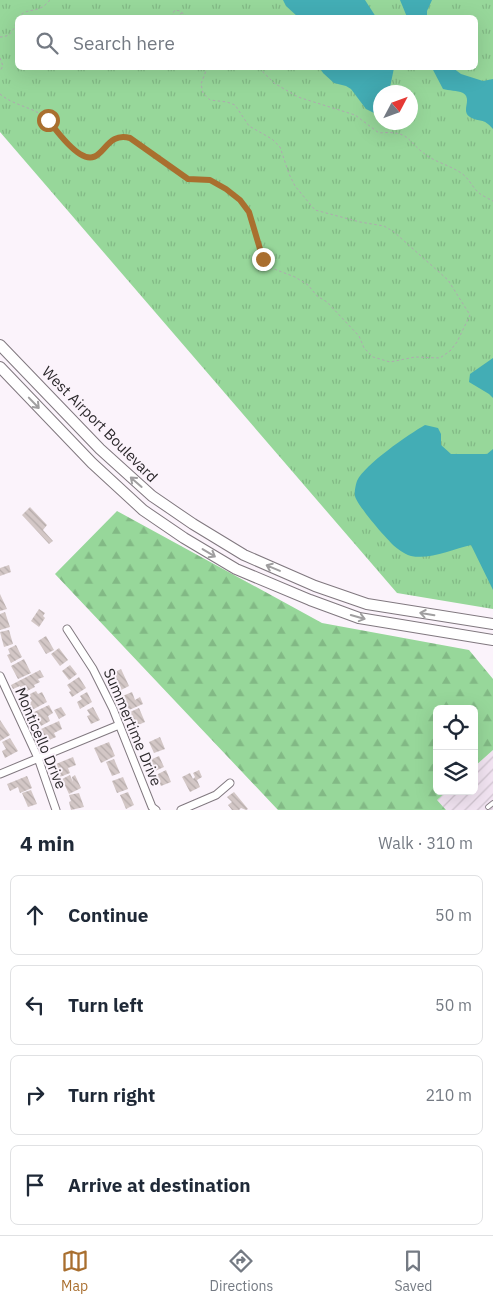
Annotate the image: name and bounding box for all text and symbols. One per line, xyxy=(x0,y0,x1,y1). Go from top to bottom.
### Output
search box xyxy=(15,15,478,70)
icon: search xyxy=(33,29,61,57)
text: Search here xyxy=(73,31,175,55)
north arrow xyxy=(373,85,418,130)
route start xyxy=(37,109,60,132)
route end xyxy=(252,248,275,271)
street label: West Airport Boulevard xyxy=(38,362,162,486)
one-way arrow xyxy=(28,396,40,409)
one-way arrow xyxy=(129,476,142,487)
one-way arrow xyxy=(202,549,216,559)
one-way arrow xyxy=(266,562,281,572)
one-way arrow xyxy=(420,609,436,619)
one-way arrow xyxy=(350,613,366,623)
street label: Summertime Drive xyxy=(100,665,166,789)
street label: Monticello Drive xyxy=(11,684,71,792)
map controls xyxy=(433,705,478,795)
button: locate xyxy=(433,705,478,750)
button: layers xyxy=(433,750,478,795)
text: 4 min xyxy=(20,829,75,857)
text: Walk · 310 m xyxy=(378,833,473,853)
icon: ahead xyxy=(21,901,49,929)
text: Continue xyxy=(68,903,148,927)
text: 50 m xyxy=(435,905,472,925)
icon: left xyxy=(21,991,49,1019)
text: Turn left xyxy=(68,993,144,1017)
text: 50 m xyxy=(435,995,472,1015)
icon: right xyxy=(21,1081,49,1109)
text: Turn right xyxy=(68,1083,155,1107)
text: 210 m xyxy=(425,1085,472,1105)
icon: arrive xyxy=(21,1171,49,1199)
text: Arrive at destination xyxy=(68,1173,251,1197)
tab: Map xyxy=(61,1247,89,1295)
tab: Directions xyxy=(210,1247,273,1295)
tab: Saved xyxy=(394,1247,432,1295)

